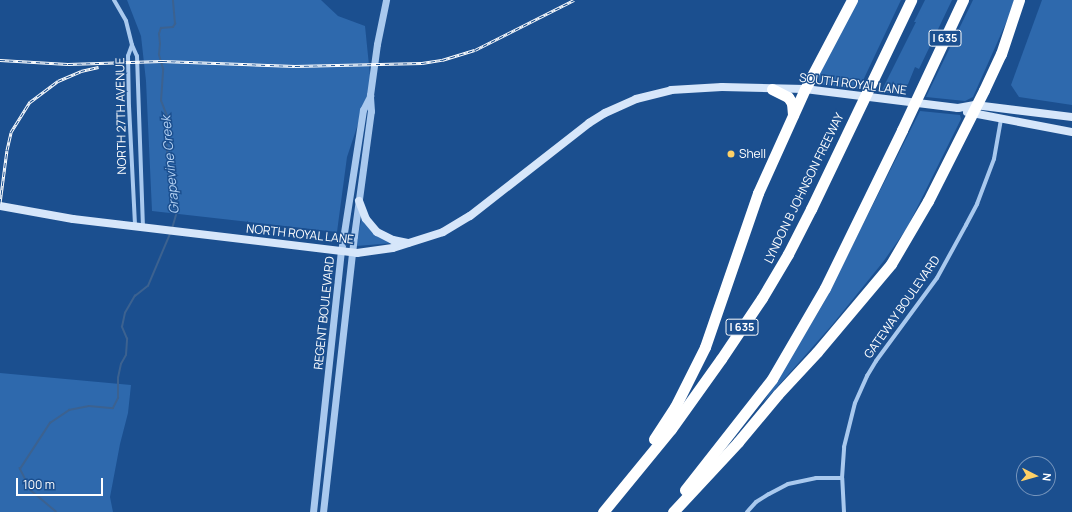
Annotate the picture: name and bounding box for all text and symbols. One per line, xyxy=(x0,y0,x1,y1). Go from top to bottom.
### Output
road number: I 635 xyxy=(928,29,962,47)
street label: NORTH 27TH AVENUE xyxy=(113,57,129,175)
street label: SOUTH ROYAL LANE xyxy=(798,70,908,98)
street label: LYNDON B JOHNSON FREEWAY xyxy=(761,110,847,266)
water label: Grapevine Creek xyxy=(158,115,182,215)
place label: Shell xyxy=(739,147,766,161)
marker: Shell xyxy=(726,149,736,159)
street label: NORTH ROYAL LANE xyxy=(245,221,355,247)
street label: GATEWAY BOULEVARD xyxy=(861,253,943,361)
street label: REGENT BOULEVARD xyxy=(311,255,337,371)
road number: I 635 xyxy=(725,318,759,336)
north arrow xyxy=(1016,456,1056,496)
scale bar xyxy=(18,470,105,496)
text: N xyxy=(1040,472,1055,482)
text: 100 m xyxy=(23,476,55,493)

